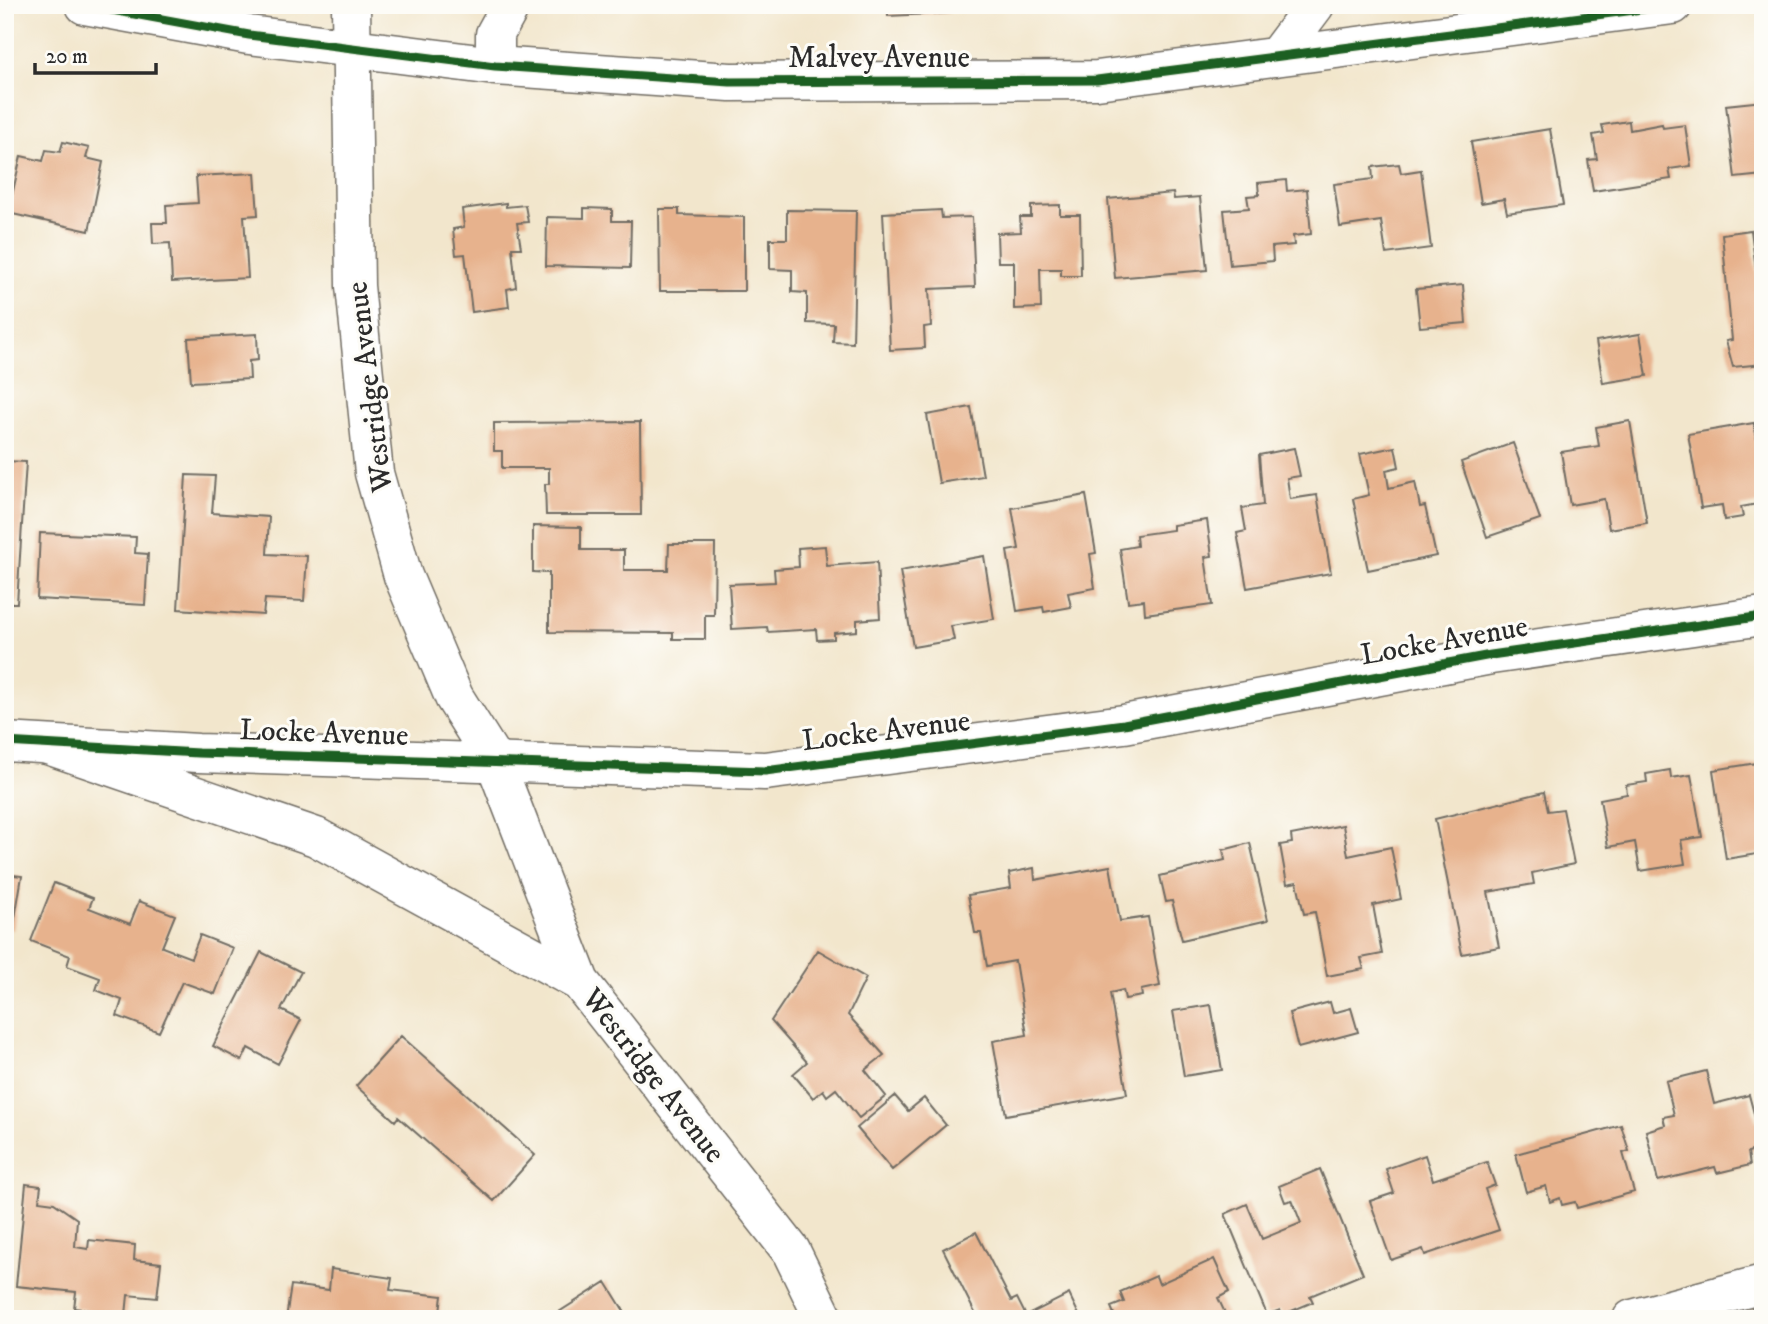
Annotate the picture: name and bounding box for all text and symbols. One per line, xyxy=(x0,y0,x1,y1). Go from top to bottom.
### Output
scale bar xyxy=(35,32,156,76)
street label: Malvey Avenue xyxy=(788,40,970,77)
text: 20 m xyxy=(46,44,88,70)
street label: Westridge Avenue xyxy=(339,279,402,495)
street label: Locke Avenue xyxy=(1358,609,1531,674)
street label: Locke Avenue xyxy=(800,703,972,760)
street label: Locke Avenue xyxy=(239,712,409,755)
street label: Westridge Avenue xyxy=(572,980,733,1171)

